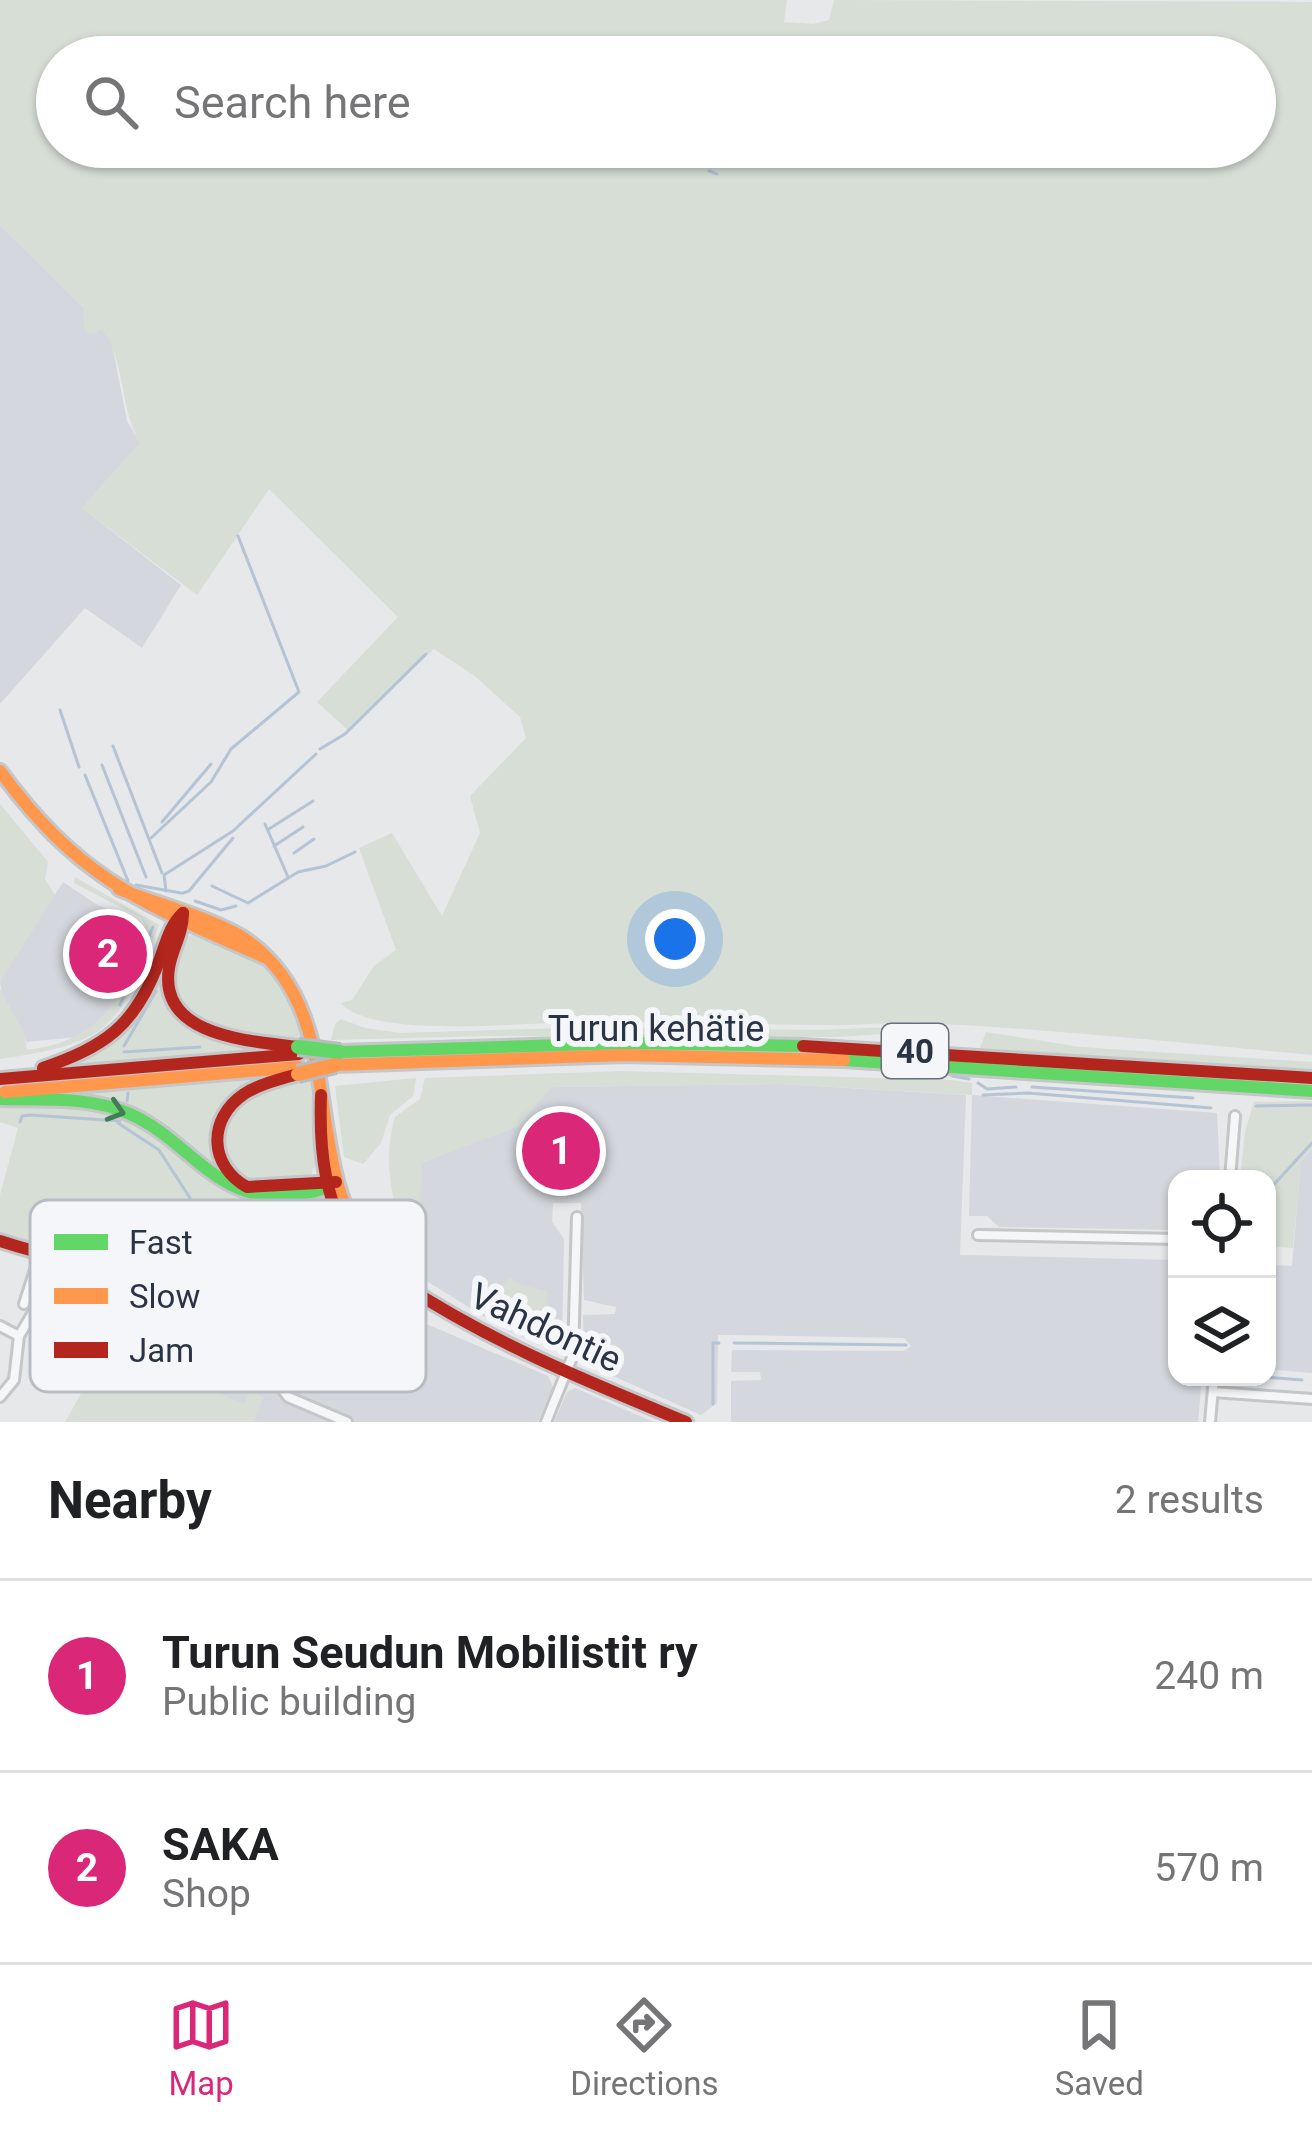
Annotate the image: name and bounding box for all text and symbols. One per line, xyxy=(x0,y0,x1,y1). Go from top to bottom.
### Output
search box xyxy=(36,36,1276,168)
icon: search xyxy=(78,69,144,135)
text: Search here xyxy=(174,76,411,129)
pin: 2 xyxy=(69,909,147,999)
your location xyxy=(645,909,705,969)
street label: Turun kehätie xyxy=(548,1008,764,1050)
road number: 40 xyxy=(882,1024,948,1078)
one-way arrow xyxy=(105,1097,126,1122)
pin: 1 xyxy=(522,1106,600,1196)
map controls xyxy=(1168,1170,1276,1386)
button: locate xyxy=(1168,1170,1276,1278)
legend xyxy=(30,1200,426,1392)
text: Fast xyxy=(129,1223,192,1262)
street label: Vahdontie xyxy=(463,1275,628,1381)
text: Slow xyxy=(129,1277,200,1316)
button: layers xyxy=(1168,1278,1276,1386)
text: Jam xyxy=(129,1331,194,1370)
text: Nearby xyxy=(48,1471,212,1530)
text: 2 results xyxy=(1115,1477,1264,1523)
text: Turun Seudun Mobilistit ry xyxy=(162,1626,698,1679)
text: 1 xyxy=(76,1653,98,1699)
text: 240 m xyxy=(1154,1653,1264,1699)
text: Public building xyxy=(162,1679,416,1725)
text: SAKA xyxy=(162,1818,279,1871)
text: 2 xyxy=(76,1845,98,1891)
text: 570 m xyxy=(1154,1845,1264,1891)
text: Shop xyxy=(162,1871,251,1917)
tab: Map xyxy=(168,1992,234,2103)
tab: Directions xyxy=(570,1992,719,2103)
tab: Saved xyxy=(1055,1992,1144,2103)

